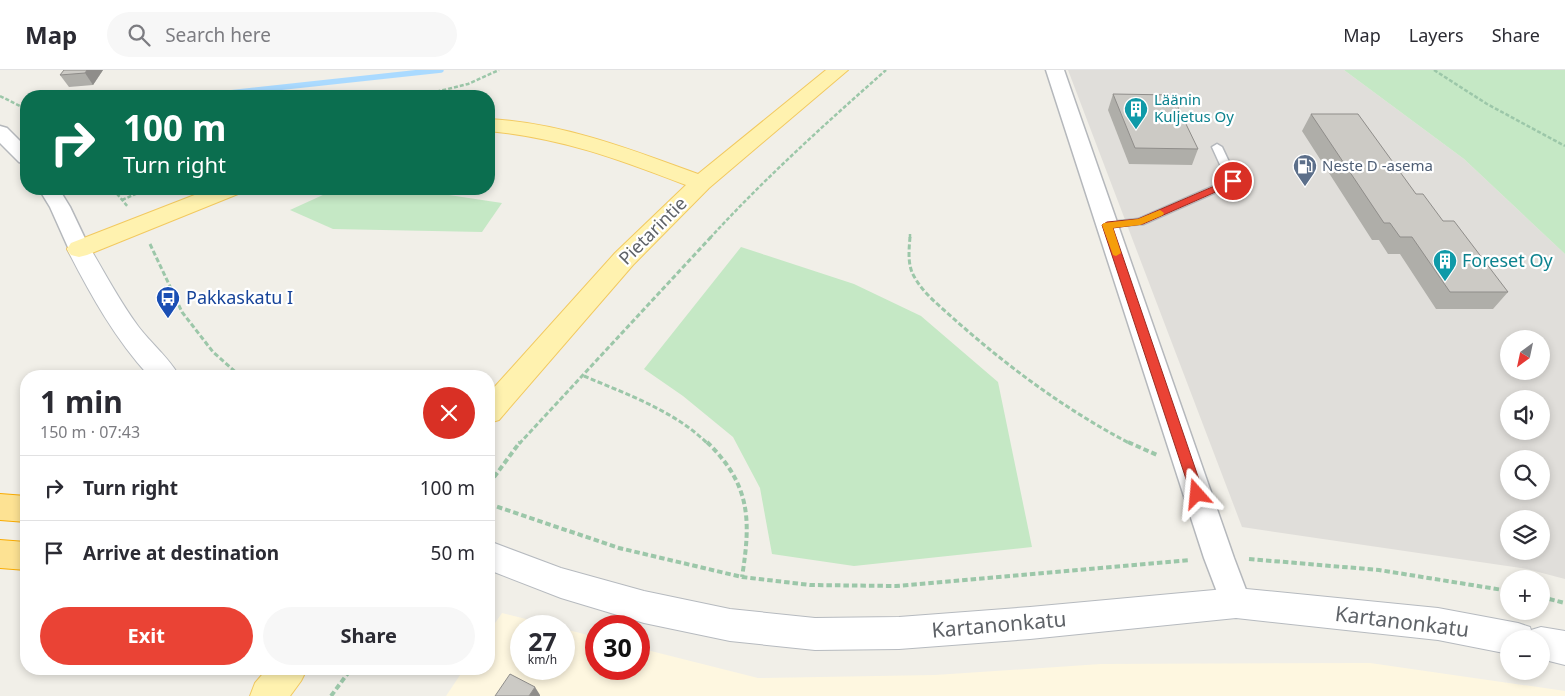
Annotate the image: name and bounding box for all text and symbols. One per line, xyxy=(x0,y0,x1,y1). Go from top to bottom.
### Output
search box xyxy=(107,12,457,57)
text: Map xyxy=(25,18,77,51)
icon: search xyxy=(125,21,153,49)
text: Search here xyxy=(165,22,271,48)
text: Map xyxy=(1343,23,1381,47)
text: Layers xyxy=(1409,23,1464,47)
text: Share xyxy=(1492,23,1540,47)
place label: Läänin Kuljetus Oy xyxy=(1154,89,1234,126)
building icon: Läänin Kuljetus Oy xyxy=(1123,96,1149,130)
text: 100 m xyxy=(123,104,226,151)
icon: right xyxy=(40,110,105,175)
text: Turn right xyxy=(123,149,226,179)
fuel station icon: Neste D -asema xyxy=(1292,153,1318,187)
place label: Neste D -asema xyxy=(1322,155,1433,175)
pin xyxy=(1212,160,1254,202)
icon: arrive xyxy=(1219,167,1247,195)
street label: Pietarintie xyxy=(613,191,691,269)
building icon: Foreset Oy xyxy=(1432,248,1458,282)
place label: Foreset Oy xyxy=(1462,248,1553,272)
bus stop icon: Pakkaskatu I xyxy=(155,285,181,319)
place label: Pakkaskatu I xyxy=(186,285,293,309)
north arrow xyxy=(1500,330,1550,380)
map controls xyxy=(1500,330,1550,680)
text: 1 min xyxy=(40,381,123,422)
button: close xyxy=(423,387,475,439)
button: sound xyxy=(1500,390,1550,440)
text: 150 m · 07:43 xyxy=(40,421,140,443)
button: search xyxy=(1500,450,1550,500)
position arrow xyxy=(1170,467,1222,519)
icon: right xyxy=(40,474,68,502)
text: Turn right xyxy=(83,475,178,501)
text: 100 m xyxy=(420,475,475,501)
button: layers xyxy=(1500,510,1550,560)
icon: arrive xyxy=(40,539,68,567)
text: Arrive at destination xyxy=(83,540,279,566)
text: 50 m xyxy=(431,540,475,566)
button: + xyxy=(1500,570,1550,620)
street label: Kartanonkatu xyxy=(1333,599,1471,643)
street label: Kartanonkatu xyxy=(930,604,1067,644)
button: Exit xyxy=(40,607,253,665)
button: Share xyxy=(263,607,475,665)
speed limit sign: 30 xyxy=(585,615,650,680)
text: 27 xyxy=(528,624,557,658)
button: − xyxy=(1500,630,1550,680)
text: km/h xyxy=(528,651,557,668)

